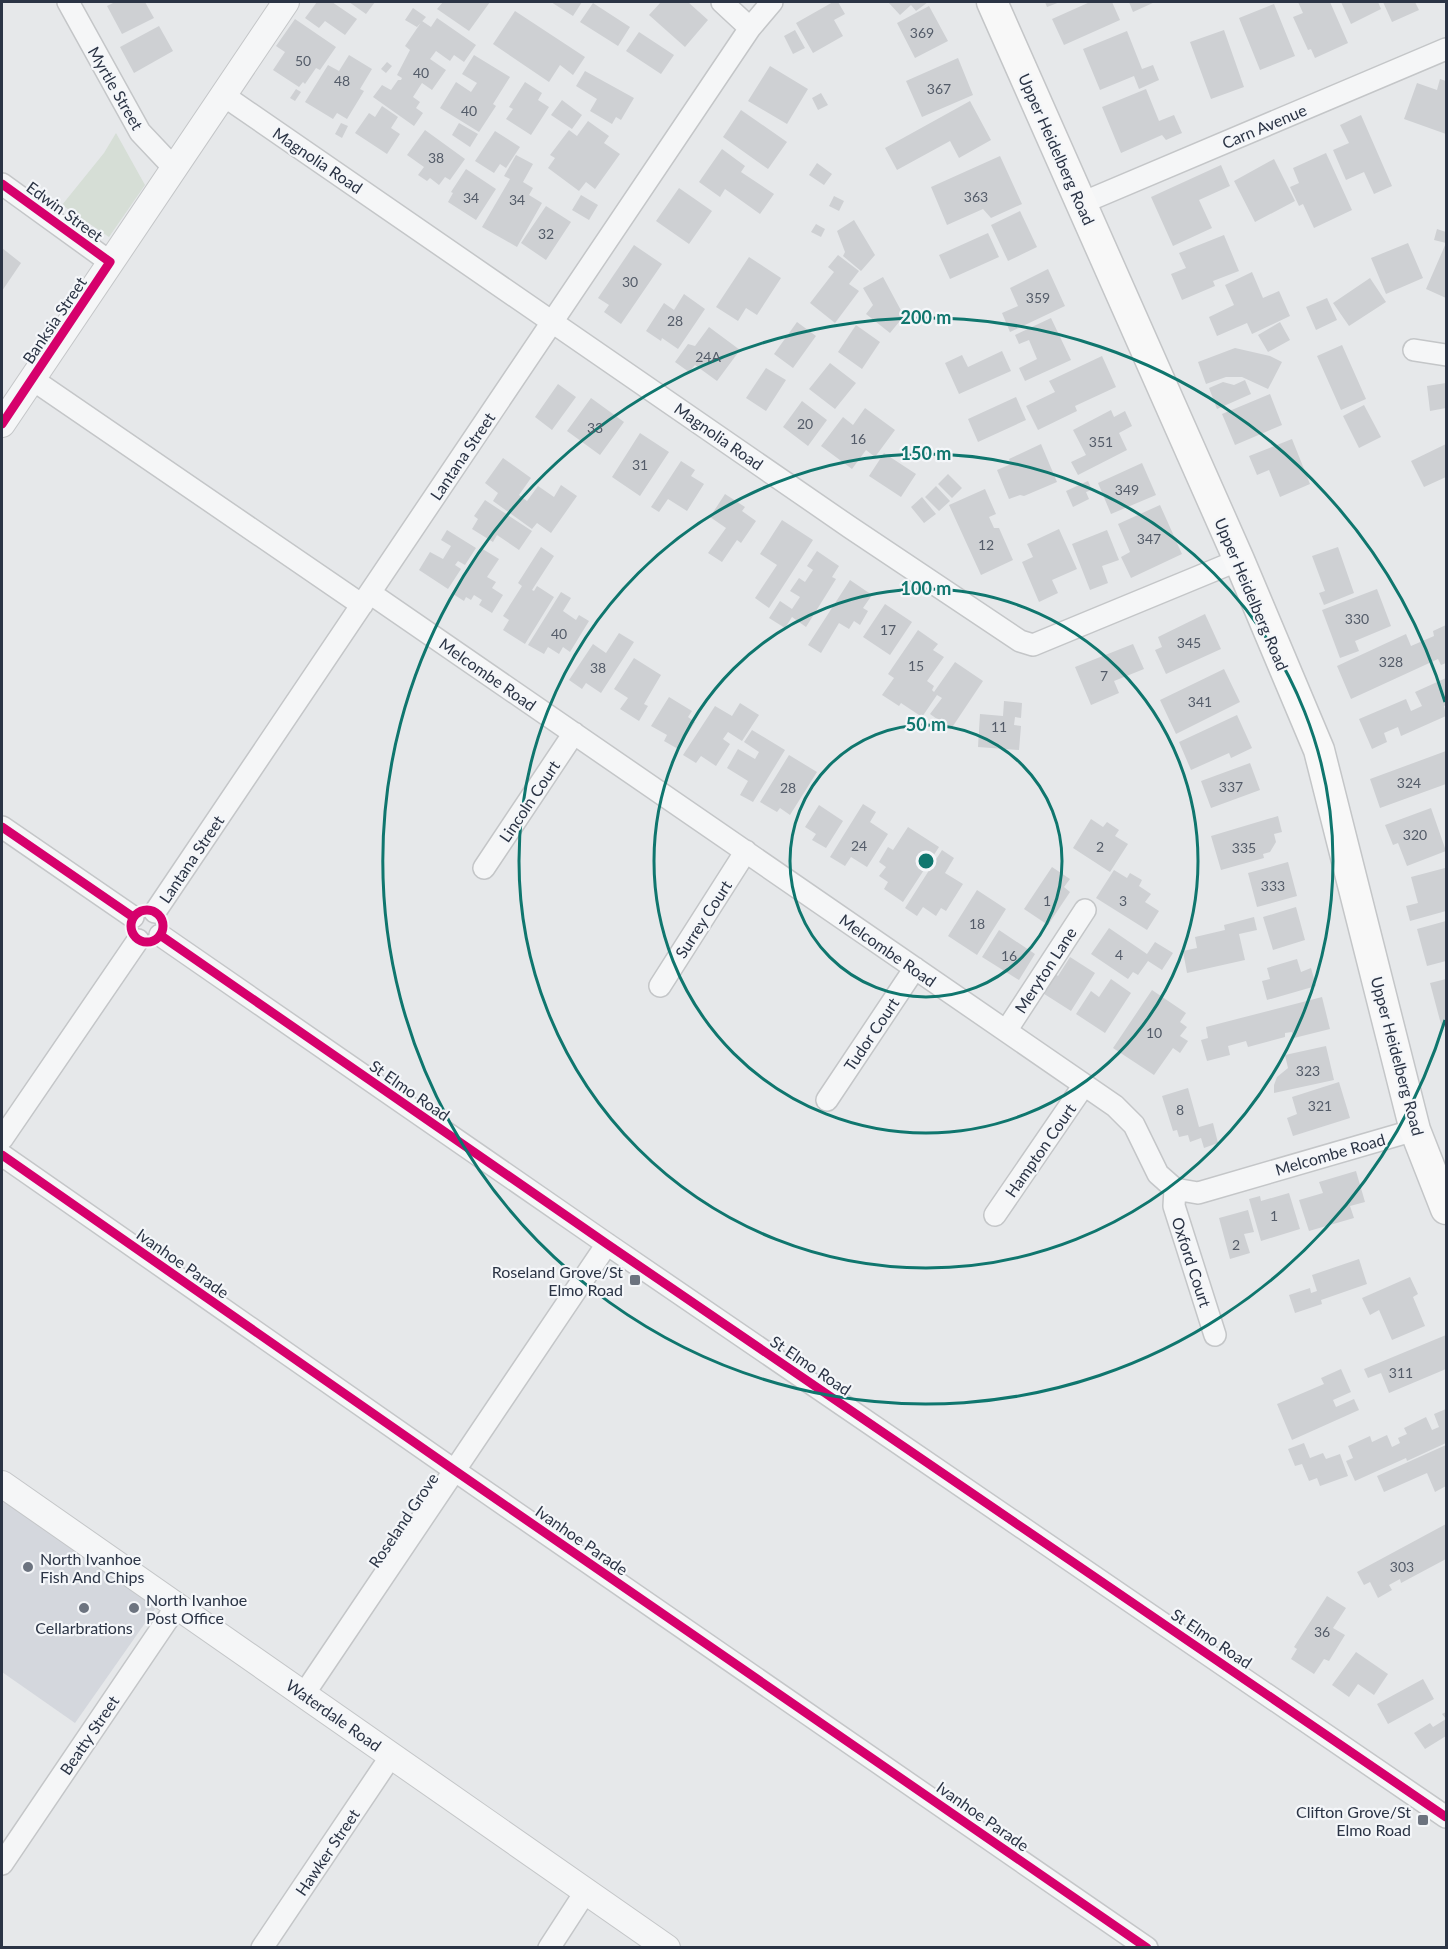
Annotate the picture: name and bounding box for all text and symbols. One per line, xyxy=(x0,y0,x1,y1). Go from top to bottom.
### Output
house number: 369 xyxy=(910,24,934,41)
street label: Myrtle Street xyxy=(85,43,148,133)
house number: 50 xyxy=(295,52,311,69)
house number: 40 xyxy=(413,64,429,81)
street label: Upper Heidelberg Road xyxy=(1015,70,1099,228)
house number: 48 xyxy=(334,72,350,89)
house number: 367 xyxy=(927,80,951,97)
street label: Carn Avenue xyxy=(1219,100,1309,152)
house number: 40 xyxy=(461,102,477,119)
street label: Magnolia Road xyxy=(270,123,366,197)
house number: 38 xyxy=(428,149,444,166)
street label: Edwin Street xyxy=(23,177,107,245)
house number: 363 xyxy=(964,188,988,205)
house number: 34 xyxy=(463,189,479,206)
house number: 34 xyxy=(509,191,525,208)
house number: 32 xyxy=(538,225,554,242)
street label: Banksia Street xyxy=(18,273,90,367)
house number: 30 xyxy=(622,273,638,290)
house number: 359 xyxy=(1026,289,1050,306)
text: 200 m xyxy=(901,306,951,328)
house number: 28 xyxy=(667,312,683,329)
house number: 24A xyxy=(695,348,721,365)
street label: Magnolia Road xyxy=(671,398,767,474)
street label: Lantana Street xyxy=(426,408,498,504)
house number: 20 xyxy=(797,415,813,432)
house number: 33 xyxy=(587,419,603,436)
house number: 16 xyxy=(850,430,866,447)
house number: 351 xyxy=(1089,433,1113,450)
text: 150 m xyxy=(901,442,951,464)
house number: 31 xyxy=(632,456,648,473)
house number: 349 xyxy=(1115,481,1139,498)
street label: Upper Heidelberg Road xyxy=(1211,515,1293,673)
house number: 347 xyxy=(1137,530,1161,547)
house number: 12 xyxy=(978,536,994,553)
text: 100 m xyxy=(901,577,951,599)
house number: 330 xyxy=(1345,610,1369,627)
house number: 17 xyxy=(880,621,896,638)
house number: 40 xyxy=(551,625,567,642)
street label: Melcombe Road xyxy=(436,634,540,714)
house number: 345 xyxy=(1177,634,1201,651)
house number: 328 xyxy=(1379,653,1403,670)
house number: 15 xyxy=(908,657,924,674)
house number: 38 xyxy=(590,659,606,676)
house number: 7 xyxy=(1100,667,1108,684)
house number: 341 xyxy=(1188,693,1212,710)
text: 50 m xyxy=(906,713,946,735)
house number: 11 xyxy=(991,718,1007,735)
street label: Lincoln Court xyxy=(495,756,563,845)
house number: 324 xyxy=(1397,774,1421,791)
house number: 337 xyxy=(1219,778,1243,795)
house number: 28 xyxy=(780,779,796,796)
street label: Lantana Street xyxy=(155,811,227,907)
house number: 320 xyxy=(1403,826,1427,843)
house number: 24 xyxy=(851,837,867,854)
house number: 2 xyxy=(1096,838,1104,855)
house number: 335 xyxy=(1232,839,1256,856)
centre of rings xyxy=(916,851,936,871)
street label: Surrey Court xyxy=(671,876,735,962)
house number: 333 xyxy=(1261,877,1285,894)
house number: 1 xyxy=(1043,892,1051,909)
house number: 3 xyxy=(1119,892,1127,909)
street label: Melcombe Road xyxy=(836,910,940,990)
house number: 18 xyxy=(969,915,985,932)
street label: Meryton Lane xyxy=(1010,924,1080,1016)
house number: 4 xyxy=(1115,946,1123,963)
house number: 16 xyxy=(1001,947,1017,964)
street label: Upper Heidelberg Road xyxy=(1368,974,1428,1138)
street label: Tudor Court xyxy=(840,993,903,1074)
house number: 10 xyxy=(1146,1024,1162,1041)
street label: St Elmo Road xyxy=(366,1056,454,1124)
house number: 323 xyxy=(1296,1062,1320,1079)
house number: 321 xyxy=(1308,1097,1332,1114)
street label: Hampton Court xyxy=(1001,1099,1079,1200)
house number: 8 xyxy=(1176,1101,1184,1118)
street label: Melcombe Road xyxy=(1273,1129,1387,1179)
house number: 1 xyxy=(1270,1207,1278,1224)
street label: Oxford Court xyxy=(1169,1215,1216,1310)
street label: Ivanhoe Parade xyxy=(133,1224,233,1302)
house number: 2 xyxy=(1232,1236,1240,1253)
place label: Roseland Grove/St Elmo Road xyxy=(492,1262,623,1299)
marker: Roseland Grove/St Elmo Road xyxy=(628,1273,642,1287)
street label: St Elmo Road xyxy=(767,1331,855,1399)
house number: 311 xyxy=(1389,1364,1413,1381)
street label: Roseland Grove xyxy=(364,1469,442,1571)
street label: Ivanhoe Parade xyxy=(532,1501,632,1579)
place label: North Ivanhoe Fish And Chips xyxy=(40,1549,144,1586)
house number: 303 xyxy=(1390,1558,1414,1575)
marker: North Ivanhoe Fish And Chips xyxy=(21,1560,35,1574)
place label: North Ivanhoe Post Office xyxy=(146,1590,247,1627)
marker: Cellarbrations xyxy=(77,1601,91,1615)
marker: North Ivanhoe Post Office xyxy=(127,1601,141,1615)
street label: St Elmo Road xyxy=(1168,1604,1256,1672)
place label: Cellarbrations xyxy=(35,1618,133,1637)
house number: 36 xyxy=(1314,1623,1330,1640)
street label: Waterdale Road xyxy=(283,1675,385,1755)
street label: Beatty Street xyxy=(56,1692,123,1778)
street label: Ivanhoe Parade xyxy=(933,1777,1033,1855)
place label: Clifton Grove/St Elmo Road xyxy=(1296,1802,1411,1839)
street label: Hawker Street xyxy=(291,1805,363,1899)
marker: Clifton Grove/St Elmo Road xyxy=(1416,1813,1430,1827)

